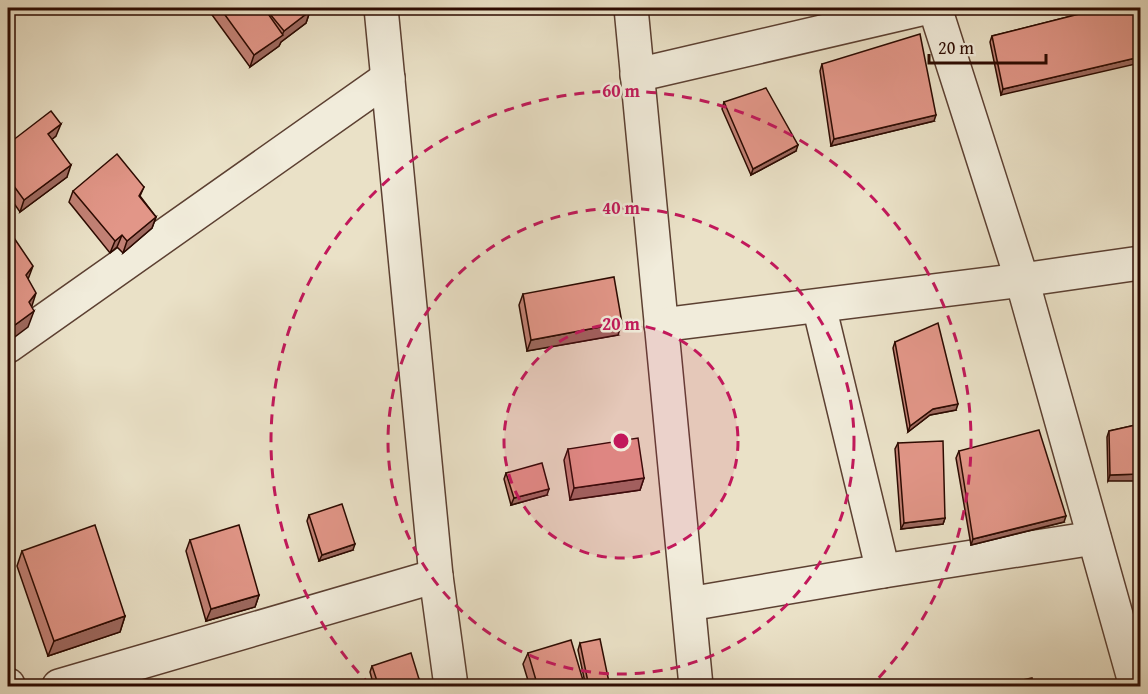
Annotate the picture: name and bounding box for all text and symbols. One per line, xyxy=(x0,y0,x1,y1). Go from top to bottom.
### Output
scale bar xyxy=(929,27,1046,65)
text: 20 m xyxy=(938,34,974,61)
text: 60 m xyxy=(602,77,641,104)
text: 40 m xyxy=(602,194,641,221)
text: 20 m xyxy=(602,310,641,337)
centre of rings xyxy=(611,431,631,451)

